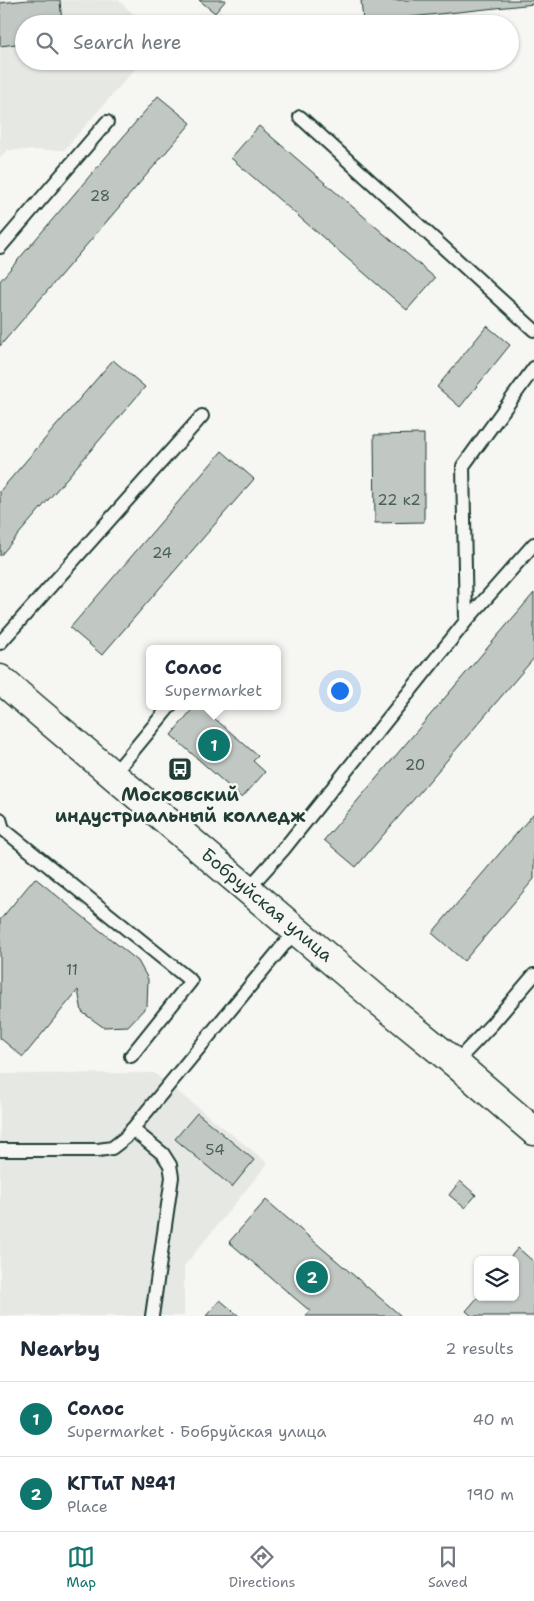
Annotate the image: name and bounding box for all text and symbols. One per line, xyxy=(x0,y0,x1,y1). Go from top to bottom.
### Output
search box xyxy=(15,15,519,70)
icon: search xyxy=(33,29,61,57)
text: Search here xyxy=(73,30,182,55)
house number: 28 xyxy=(90,186,110,206)
house number: 22 к2 xyxy=(377,490,421,510)
house number: 24 xyxy=(152,543,172,563)
popup xyxy=(146,645,281,710)
text: Солос xyxy=(165,655,222,680)
your location xyxy=(327,678,353,704)
text: Supermarket xyxy=(165,680,262,701)
pin: 1 xyxy=(198,726,230,764)
house number: 20 xyxy=(405,755,425,775)
bus stop icon: Московский индустриальный колледж xyxy=(167,756,193,782)
place label: Московский индустриальный колледж xyxy=(55,783,306,828)
street label: Бобруйская улица xyxy=(196,843,338,967)
house number: 11 xyxy=(66,960,78,980)
house number: 54 xyxy=(205,1140,225,1160)
map controls xyxy=(474,1256,519,1301)
button: layers xyxy=(474,1256,519,1301)
pin: 2 xyxy=(296,1258,328,1296)
text: Nearby xyxy=(20,1335,100,1363)
text: 2 results xyxy=(445,1338,514,1359)
text: Солос xyxy=(67,1396,124,1421)
text: 1 xyxy=(32,1409,40,1430)
text: 40 m xyxy=(472,1409,514,1430)
text: Supermarket · Бобруйская улица xyxy=(67,1421,326,1442)
text: КГТиТ №41 xyxy=(67,1471,176,1496)
text: 2 xyxy=(30,1484,42,1505)
text: 190 m xyxy=(467,1484,514,1505)
text: Place xyxy=(67,1496,108,1517)
tab: Map xyxy=(66,1543,96,1591)
tab: Directions xyxy=(229,1543,296,1591)
tab: Saved xyxy=(428,1543,468,1591)

